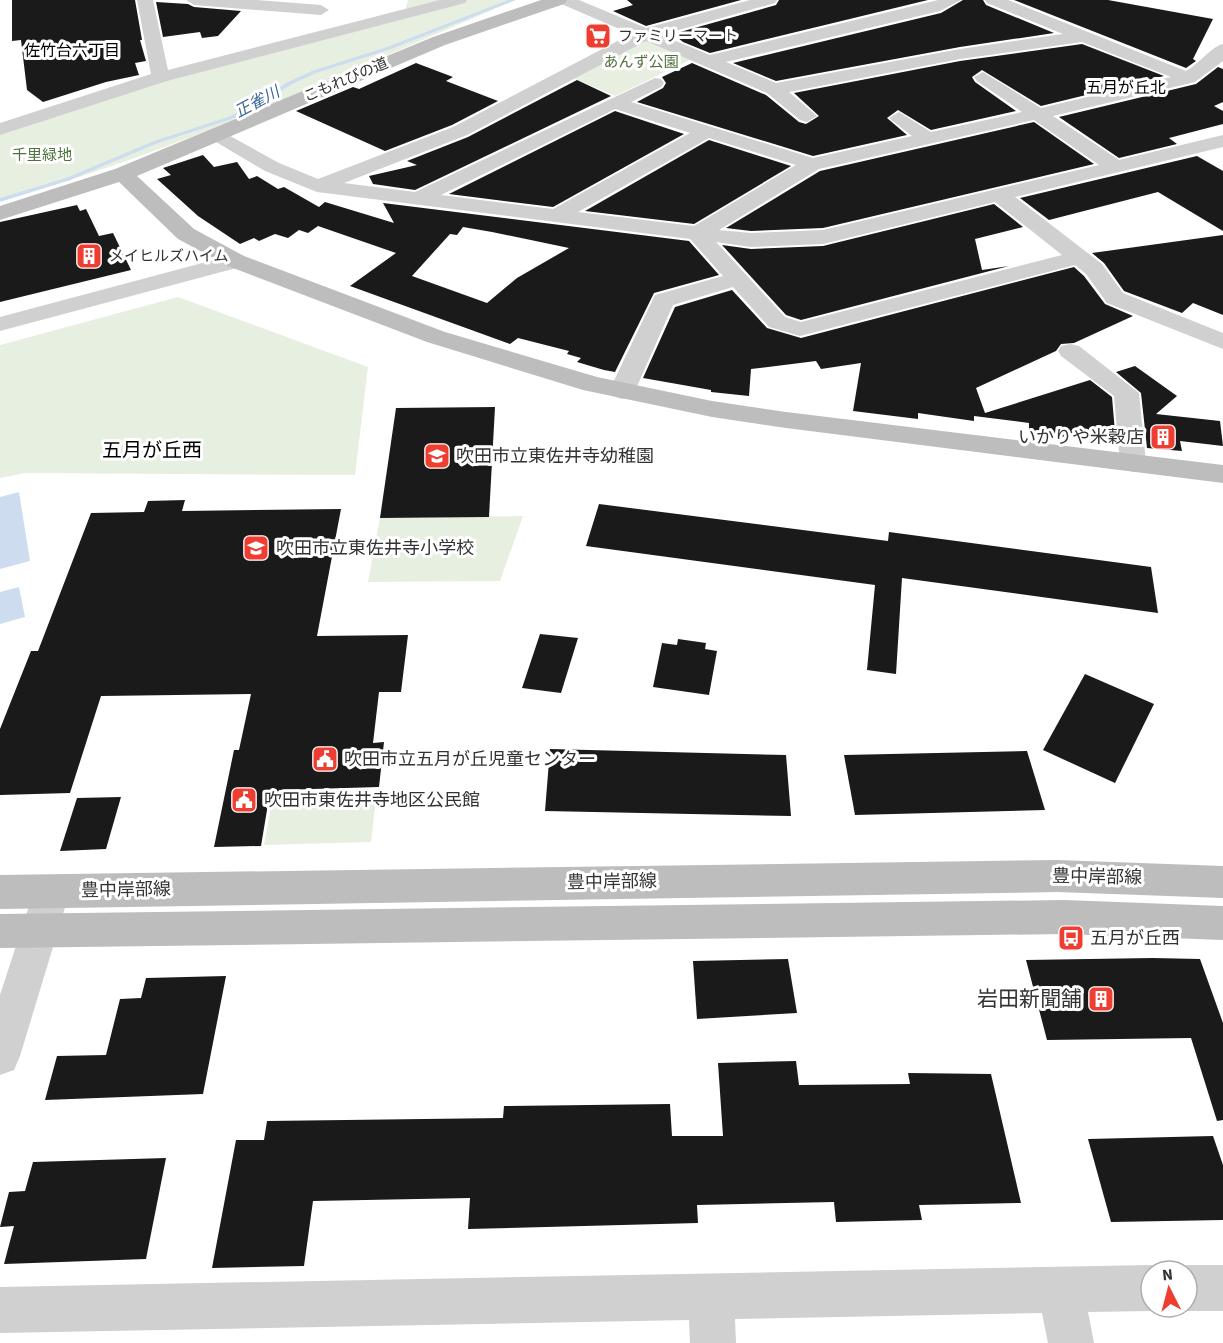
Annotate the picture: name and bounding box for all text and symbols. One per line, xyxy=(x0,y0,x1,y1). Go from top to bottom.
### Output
supermarket icon: ファミリーマート xyxy=(583,21,613,51)
place label: ファミリーマート xyxy=(618,26,738,47)
district label: 佐竹台六丁目 xyxy=(24,40,120,62)
park label: あんず公園 xyxy=(603,52,679,73)
street label: こもれびの道 xyxy=(300,53,392,107)
district label: 五月が丘北 xyxy=(1086,77,1166,99)
water label: 正雀川 xyxy=(231,80,285,123)
park label: 千里緑地 xyxy=(12,145,72,166)
building icon: メイヒルズハイム xyxy=(74,241,104,271)
place label: メイヒルズハイム xyxy=(109,246,228,267)
building icon: いかりや米穀店 xyxy=(1148,422,1178,452)
place label: いかりや米穀店 xyxy=(1018,425,1144,450)
district label: 五月が丘西 xyxy=(102,437,202,465)
school or university icon: 吹田市立東佐井寺幼稚園 xyxy=(422,441,452,471)
place label: 吹田市立東佐井寺幼稚園 xyxy=(456,444,654,469)
school or university icon: 吹田市立東佐井寺小学校 xyxy=(241,533,271,563)
place label: 吹田市立東佐井寺小学校 xyxy=(276,536,474,561)
public building icon: 吹田市立五月が丘児童センター xyxy=(310,744,340,774)
place label: 吹田市立五月が丘児童センター xyxy=(344,747,596,772)
public building icon: 吹田市東佐井寺地区公民館 xyxy=(229,785,259,815)
place label: 吹田市東佐井寺地区公民館 xyxy=(264,788,480,813)
street label: 豊中岸部線 xyxy=(1052,864,1142,890)
street label: 豊中岸部線 xyxy=(567,869,657,895)
street label: 豊中岸部線 xyxy=(81,877,171,903)
bus stop icon: 五月が丘西 xyxy=(1056,923,1086,953)
place label: 五月が丘西 xyxy=(1090,926,1180,951)
place label: 岩田新聞舗 xyxy=(977,984,1082,1014)
building icon: 岩田新聞舗 xyxy=(1086,984,1116,1014)
north arrow xyxy=(1139,1259,1199,1319)
text: N xyxy=(1161,1264,1174,1287)

